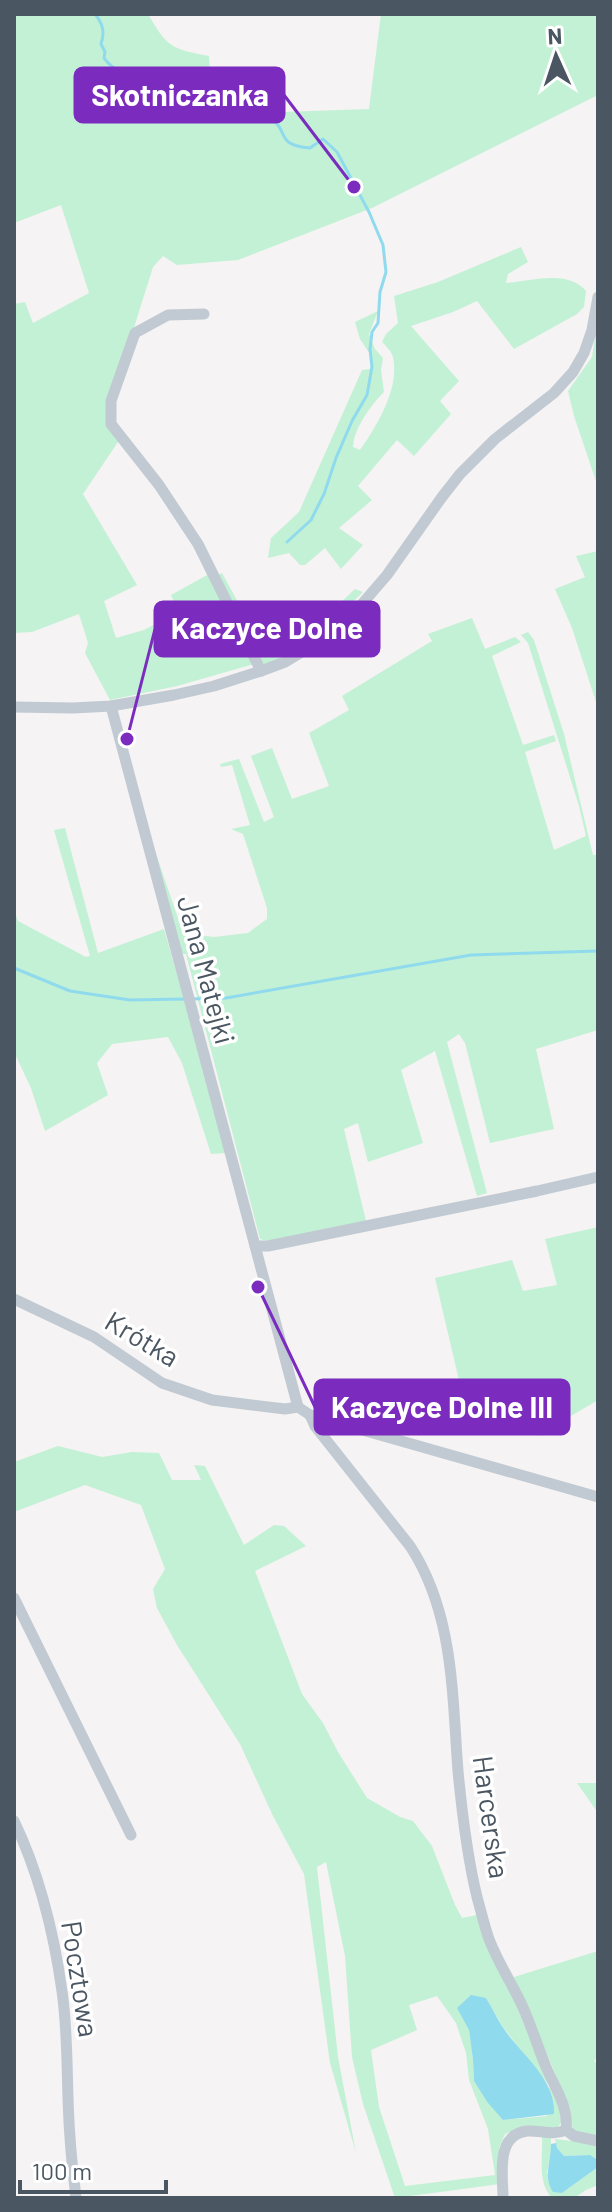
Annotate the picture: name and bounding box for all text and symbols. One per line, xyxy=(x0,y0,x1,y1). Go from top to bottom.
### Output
north arrow xyxy=(516,16,596,96)
text: N xyxy=(547,22,563,48)
callout: Skotniczanka xyxy=(75,68,284,122)
text: Skotniczanka xyxy=(91,76,269,112)
callout: Kaczyce Dolne xyxy=(155,602,379,656)
text: Kaczyce Dolne xyxy=(171,609,363,645)
street label: Jana Matejki xyxy=(171,892,243,1048)
street label: Krótka xyxy=(99,1303,186,1373)
callout: Kaczyce Dolne III xyxy=(315,1380,569,1434)
text: Kaczyce Dolne III xyxy=(331,1388,553,1424)
street label: Harcerska xyxy=(467,1753,517,1880)
street label: Pocztowa xyxy=(55,1918,107,2039)
scale bar xyxy=(20,2144,166,2194)
text: 100 m xyxy=(32,2156,92,2185)

